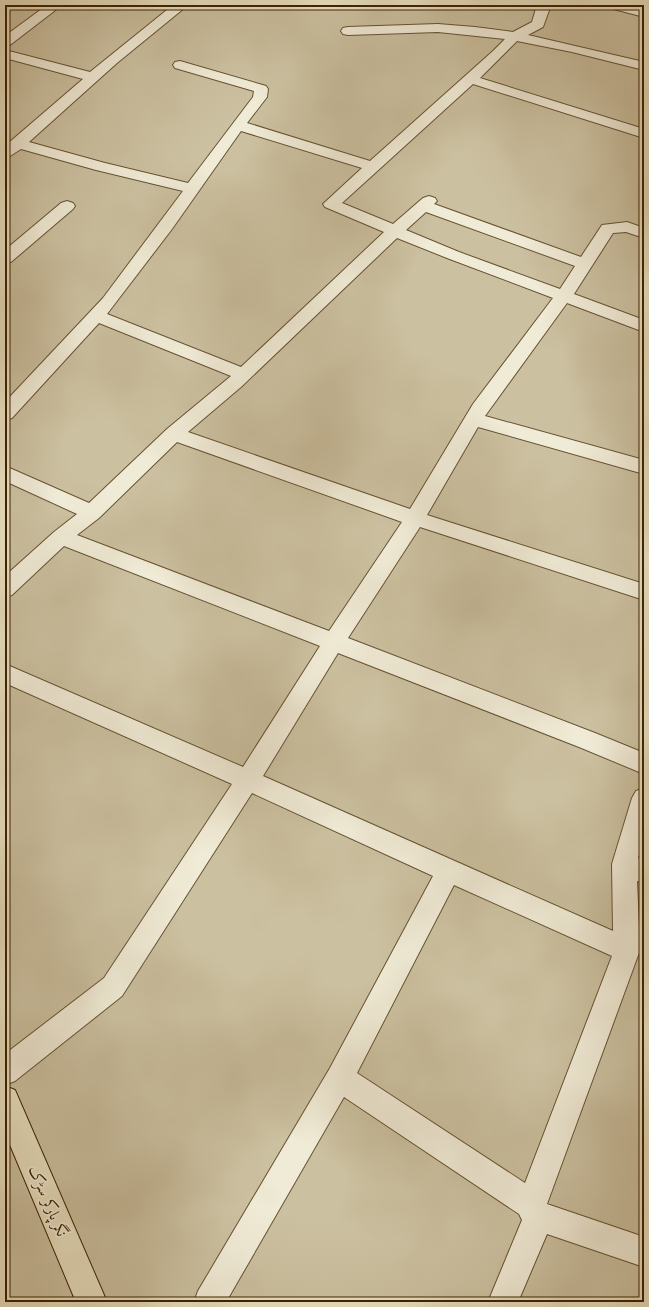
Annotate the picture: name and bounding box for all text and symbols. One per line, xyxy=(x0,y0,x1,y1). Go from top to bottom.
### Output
street label: نگر پارکر سڑک xyxy=(23,1162,73,1240)

